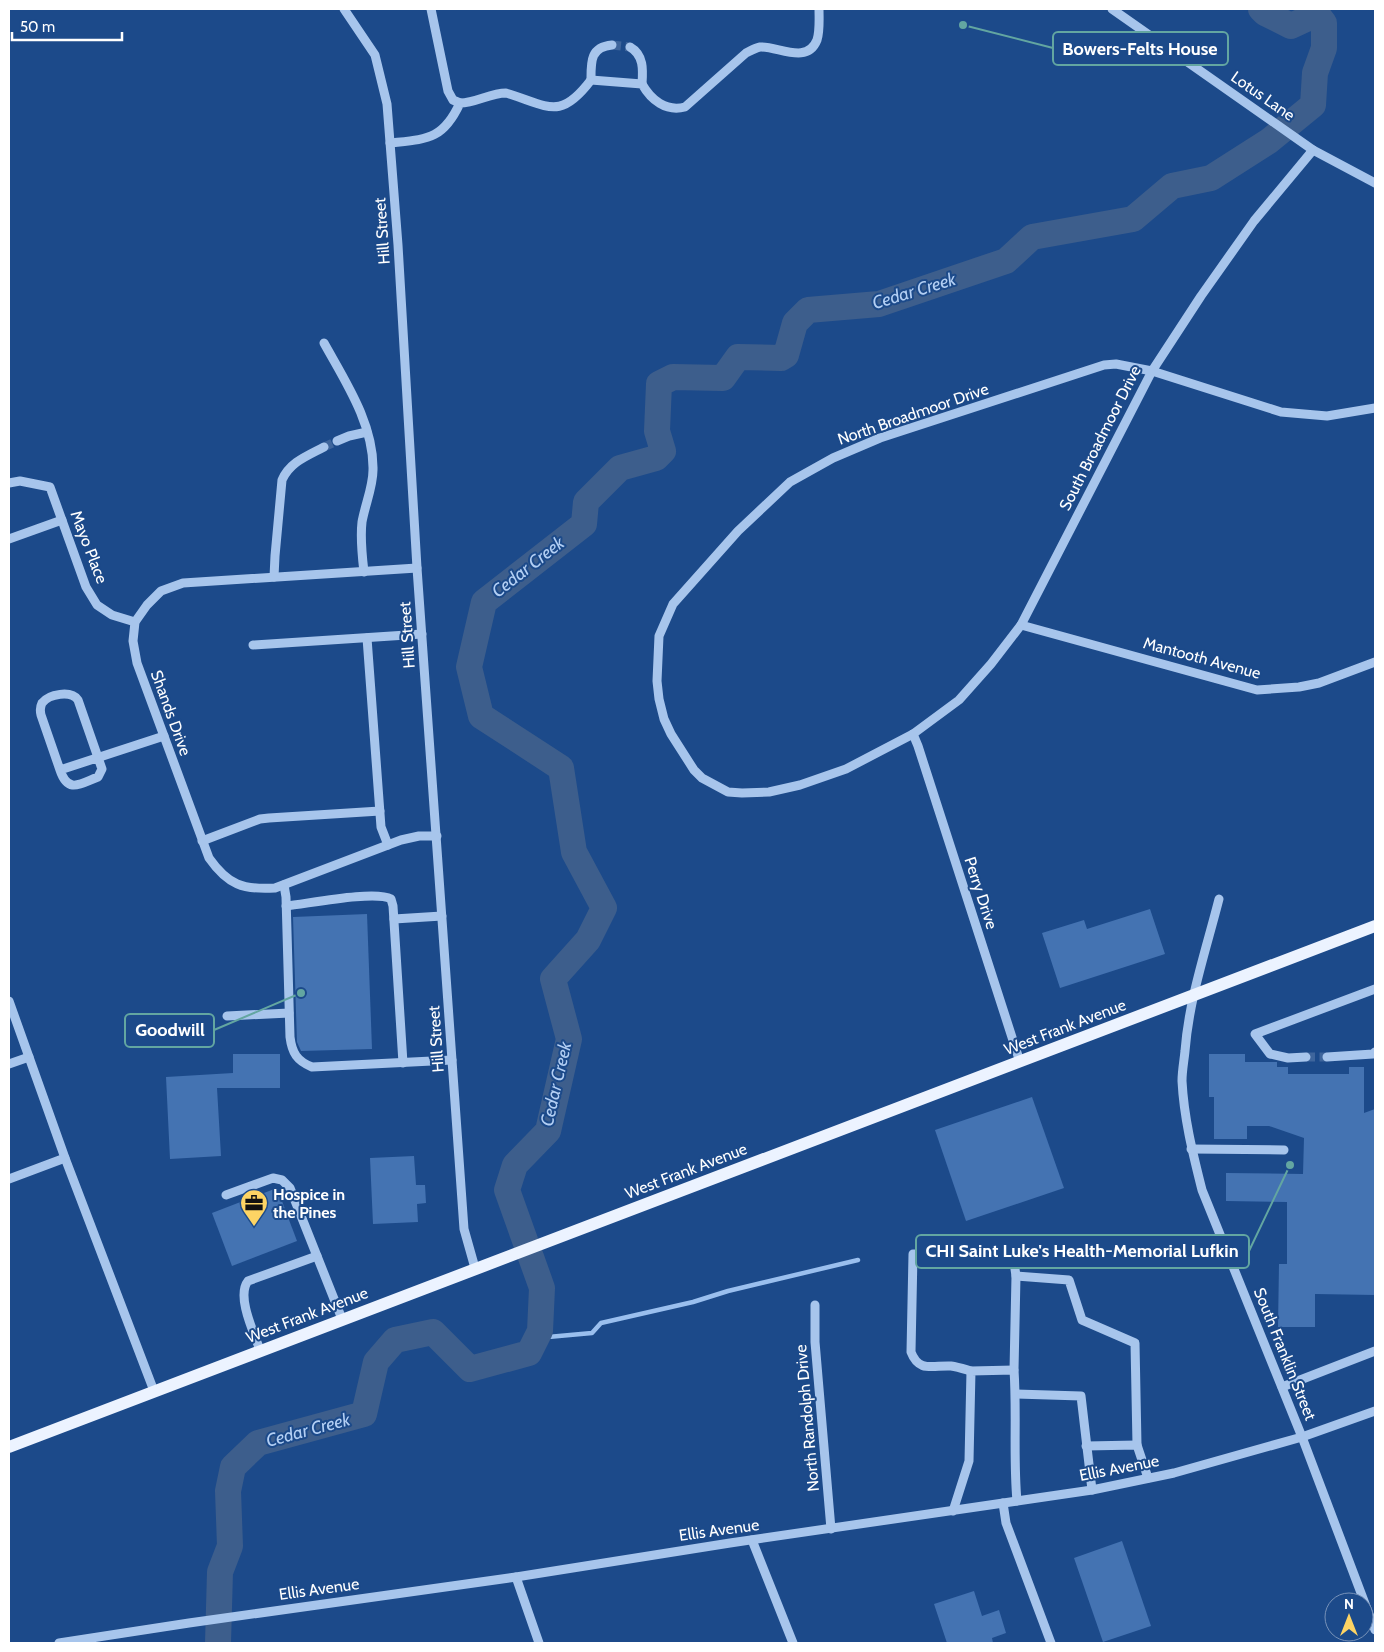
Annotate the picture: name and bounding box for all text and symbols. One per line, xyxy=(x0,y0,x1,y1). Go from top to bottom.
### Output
scale bar xyxy=(12,10,122,42)
text: 50 m xyxy=(20,18,55,36)
callout: Bowers-Felts House xyxy=(1053,32,1228,65)
text: Bowers-Felts House xyxy=(1062,38,1218,60)
street label: Lotus Lane xyxy=(1227,67,1299,125)
street label: Hill Street xyxy=(370,196,394,265)
water label: Cedar Creek xyxy=(870,268,960,314)
street label: South Broadmoor Drive xyxy=(1055,362,1145,514)
street label: North Broadmoor Drive xyxy=(835,379,991,449)
street label: Mayo Place xyxy=(66,508,112,586)
water label: Cedar Creek xyxy=(487,531,570,602)
street label: Hill Street xyxy=(395,600,419,669)
street label: Mantooth Avenue xyxy=(1141,633,1263,683)
street label: Shands Drive xyxy=(147,668,195,758)
street label: Perry Drive xyxy=(960,854,1002,932)
street label: West Frank Avenue xyxy=(1001,995,1129,1059)
street label: Hill Street xyxy=(424,1004,448,1073)
callout: Goodwill xyxy=(125,1014,214,1047)
text: Goodwill xyxy=(135,1019,205,1041)
water label: Cedar Creek xyxy=(536,1038,577,1128)
street label: West Frank Avenue xyxy=(622,1139,750,1203)
place label: Hospice in the Pines xyxy=(273,1185,345,1222)
office icon: Hospice in the Pines xyxy=(239,1188,269,1227)
callout: CHI Saint Luke's Health-Memorial Lufkin xyxy=(916,1235,1249,1268)
text: CHI Saint Luke's Health-Memorial Lufkin xyxy=(925,1240,1239,1262)
street label: West Frank Avenue xyxy=(243,1283,371,1347)
street label: South Franklin Street xyxy=(1250,1285,1321,1424)
street label: North Randolph Drive xyxy=(791,1344,823,1492)
water label: Cedar Creek xyxy=(264,1408,354,1452)
street label: Ellis Avenue xyxy=(1078,1451,1160,1485)
street label: Ellis Avenue xyxy=(678,1515,760,1545)
street label: Ellis Avenue xyxy=(278,1574,360,1604)
north arrow xyxy=(1324,1592,1374,1642)
text: N xyxy=(1344,1595,1354,1613)

